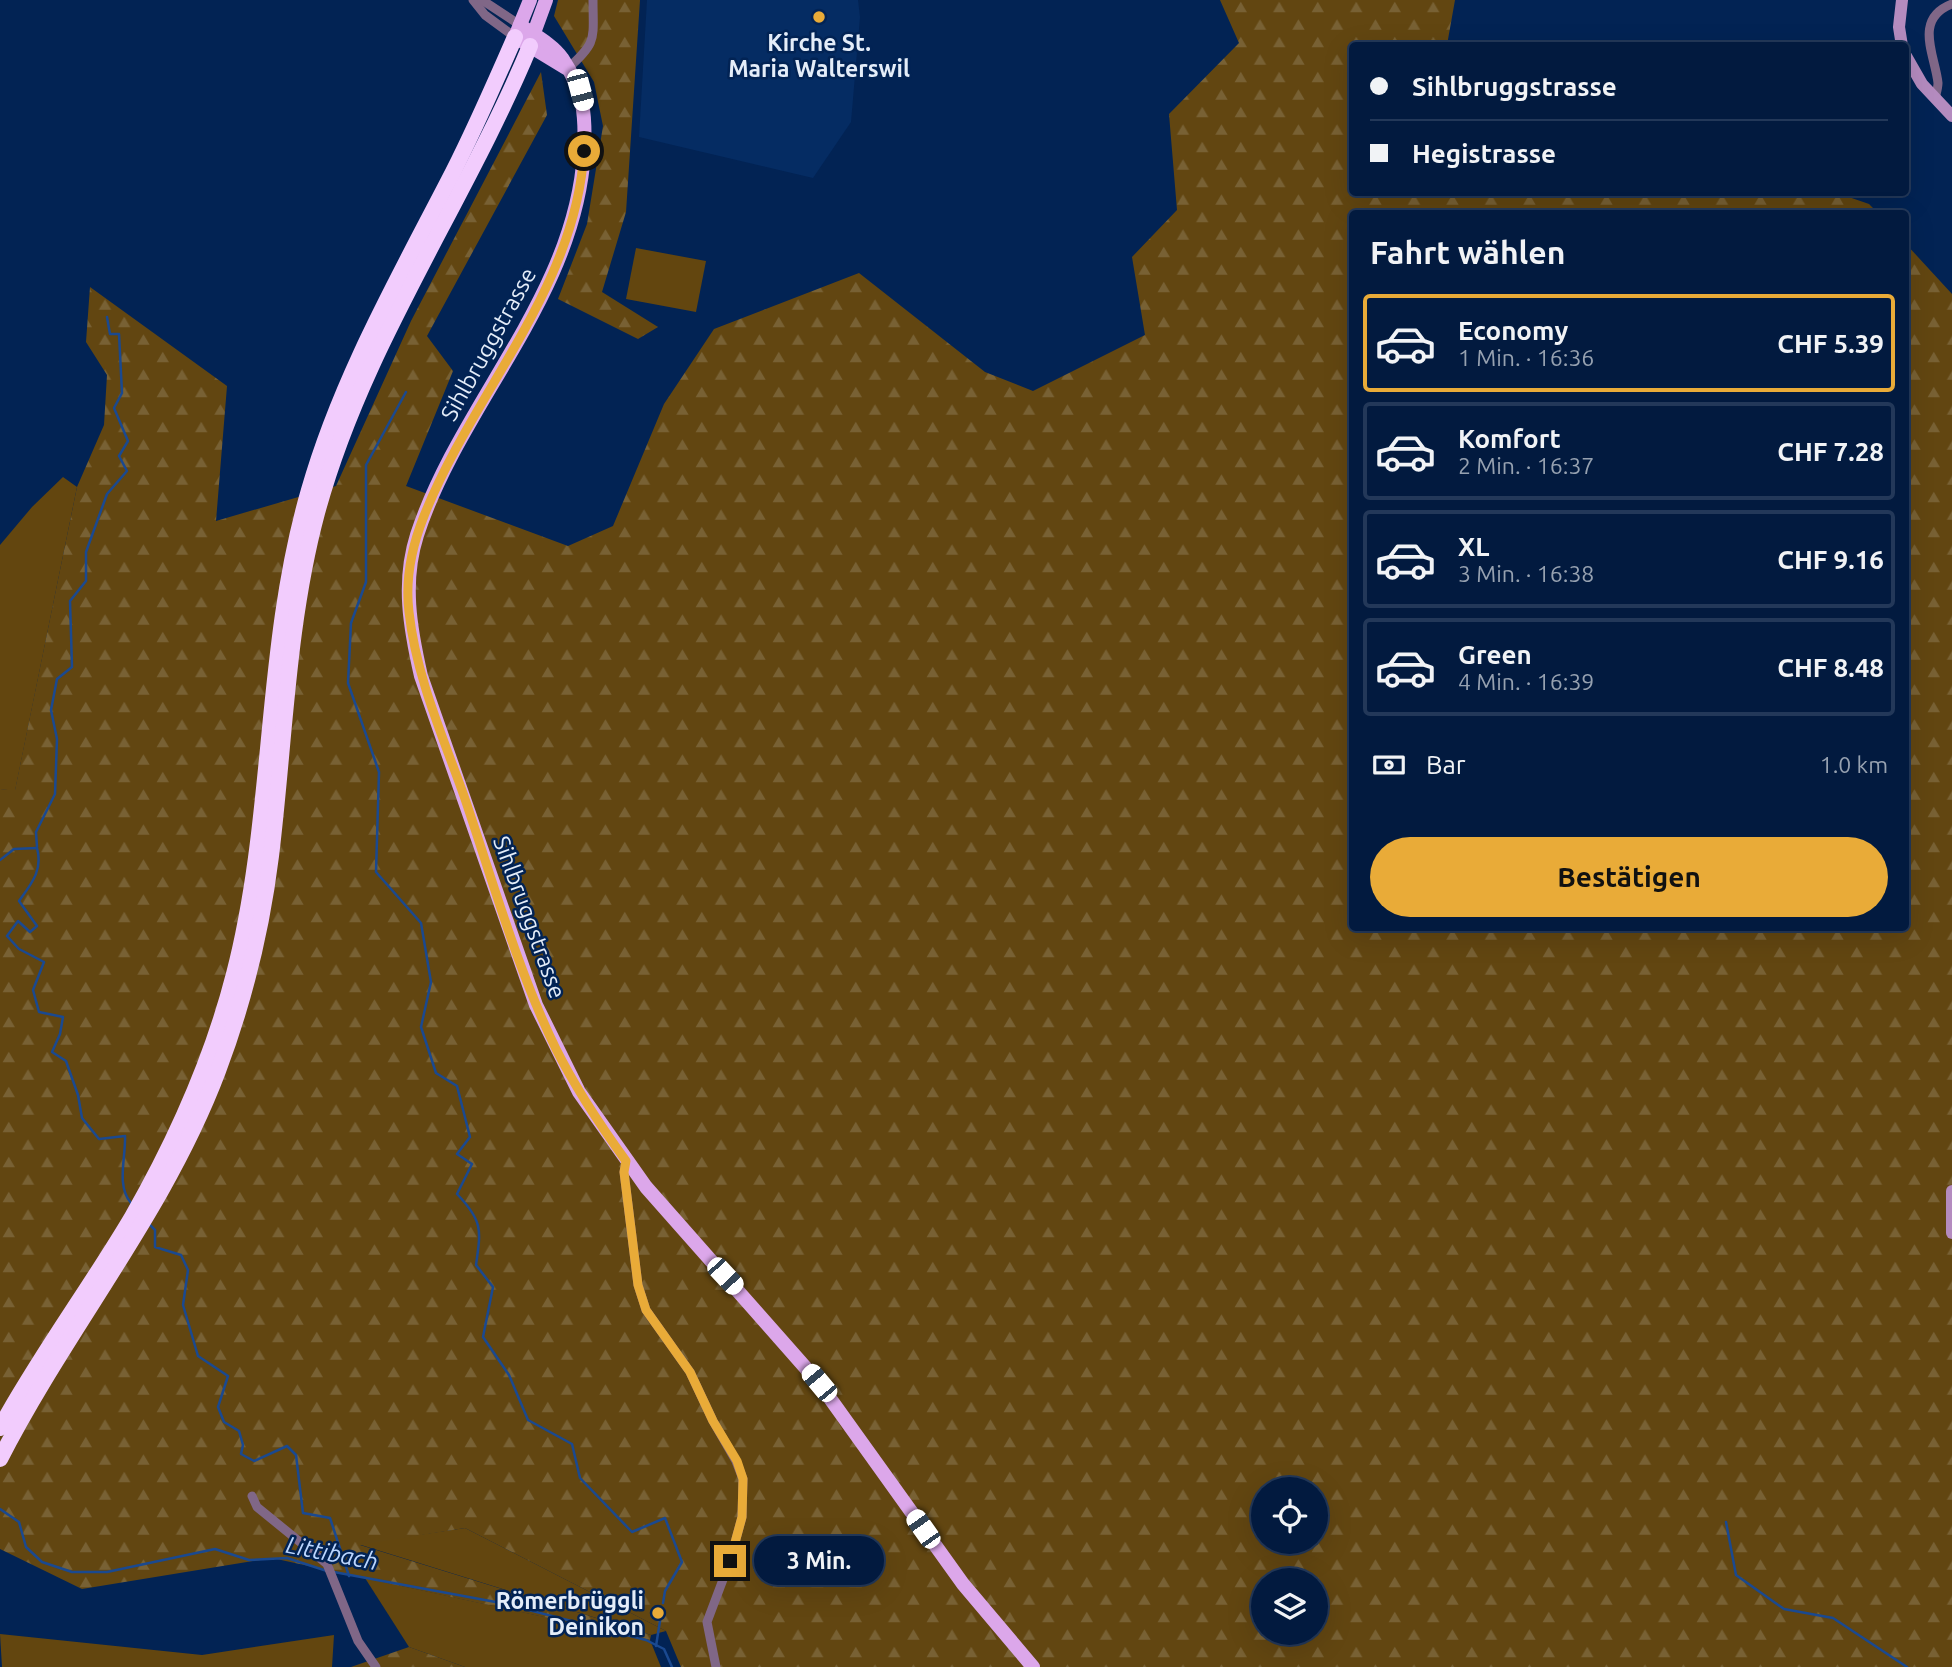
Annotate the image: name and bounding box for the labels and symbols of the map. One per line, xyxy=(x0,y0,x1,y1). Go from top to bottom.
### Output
marker: Kirche St. Maria Walterswil xyxy=(811,9,827,25)
place label: Kirche St. Maria Walterswil xyxy=(728,30,910,81)
car xyxy=(565,67,596,113)
route start xyxy=(568,135,600,167)
street label: Sihlbruggstrasse xyxy=(436,263,540,425)
street label: Sihlbruggstrasse xyxy=(489,832,571,1002)
car xyxy=(703,1253,748,1299)
car xyxy=(798,1360,841,1406)
car xyxy=(903,1506,944,1552)
water label: Littibach xyxy=(284,1531,380,1575)
callout: 3 Min. xyxy=(754,1536,884,1586)
route end xyxy=(714,1545,746,1577)
place label: Römerbrüggli Deinikon xyxy=(496,1588,644,1639)
marker: Römerbrüggli Deinikon xyxy=(650,1605,666,1621)

